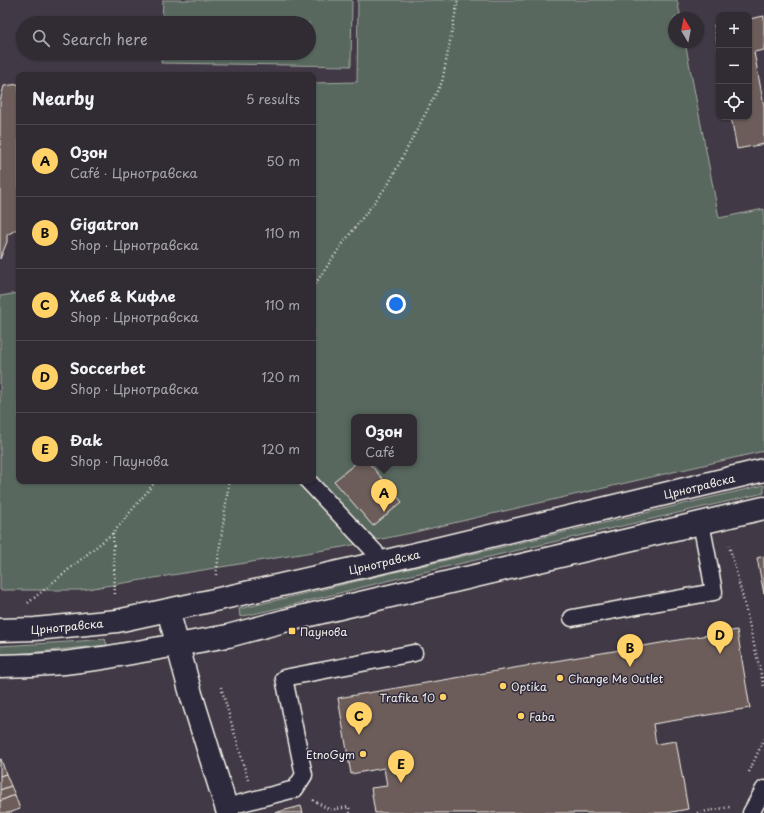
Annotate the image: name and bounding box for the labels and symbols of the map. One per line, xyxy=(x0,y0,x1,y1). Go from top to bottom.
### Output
north arrow xyxy=(668,12,704,48)
your location xyxy=(386,294,406,314)
street label: Црнотравска xyxy=(662,469,737,502)
pin: A xyxy=(371,479,397,512)
street label: Црнотравска xyxy=(347,545,422,578)
street label: Црнотравска xyxy=(30,614,104,638)
pin: D xyxy=(707,621,733,654)
place label: Паунова xyxy=(300,623,347,640)
marker: Паунова xyxy=(287,626,297,636)
pin: B xyxy=(617,634,643,667)
place label: Change Me Outlet xyxy=(568,670,664,687)
marker: Change Me Outlet xyxy=(555,673,565,683)
place label: Optika xyxy=(511,678,547,695)
marker: Optika xyxy=(498,681,508,691)
place label: Trafika 10 xyxy=(379,689,435,706)
marker: Trafika 10 xyxy=(438,692,448,702)
pin: C xyxy=(346,702,372,735)
place label: Faba xyxy=(529,708,555,725)
marker: Faba xyxy=(516,711,526,721)
place label: EtnoGym xyxy=(306,746,355,763)
marker: EtnoGym xyxy=(358,749,368,759)
pin: E xyxy=(388,750,414,783)

